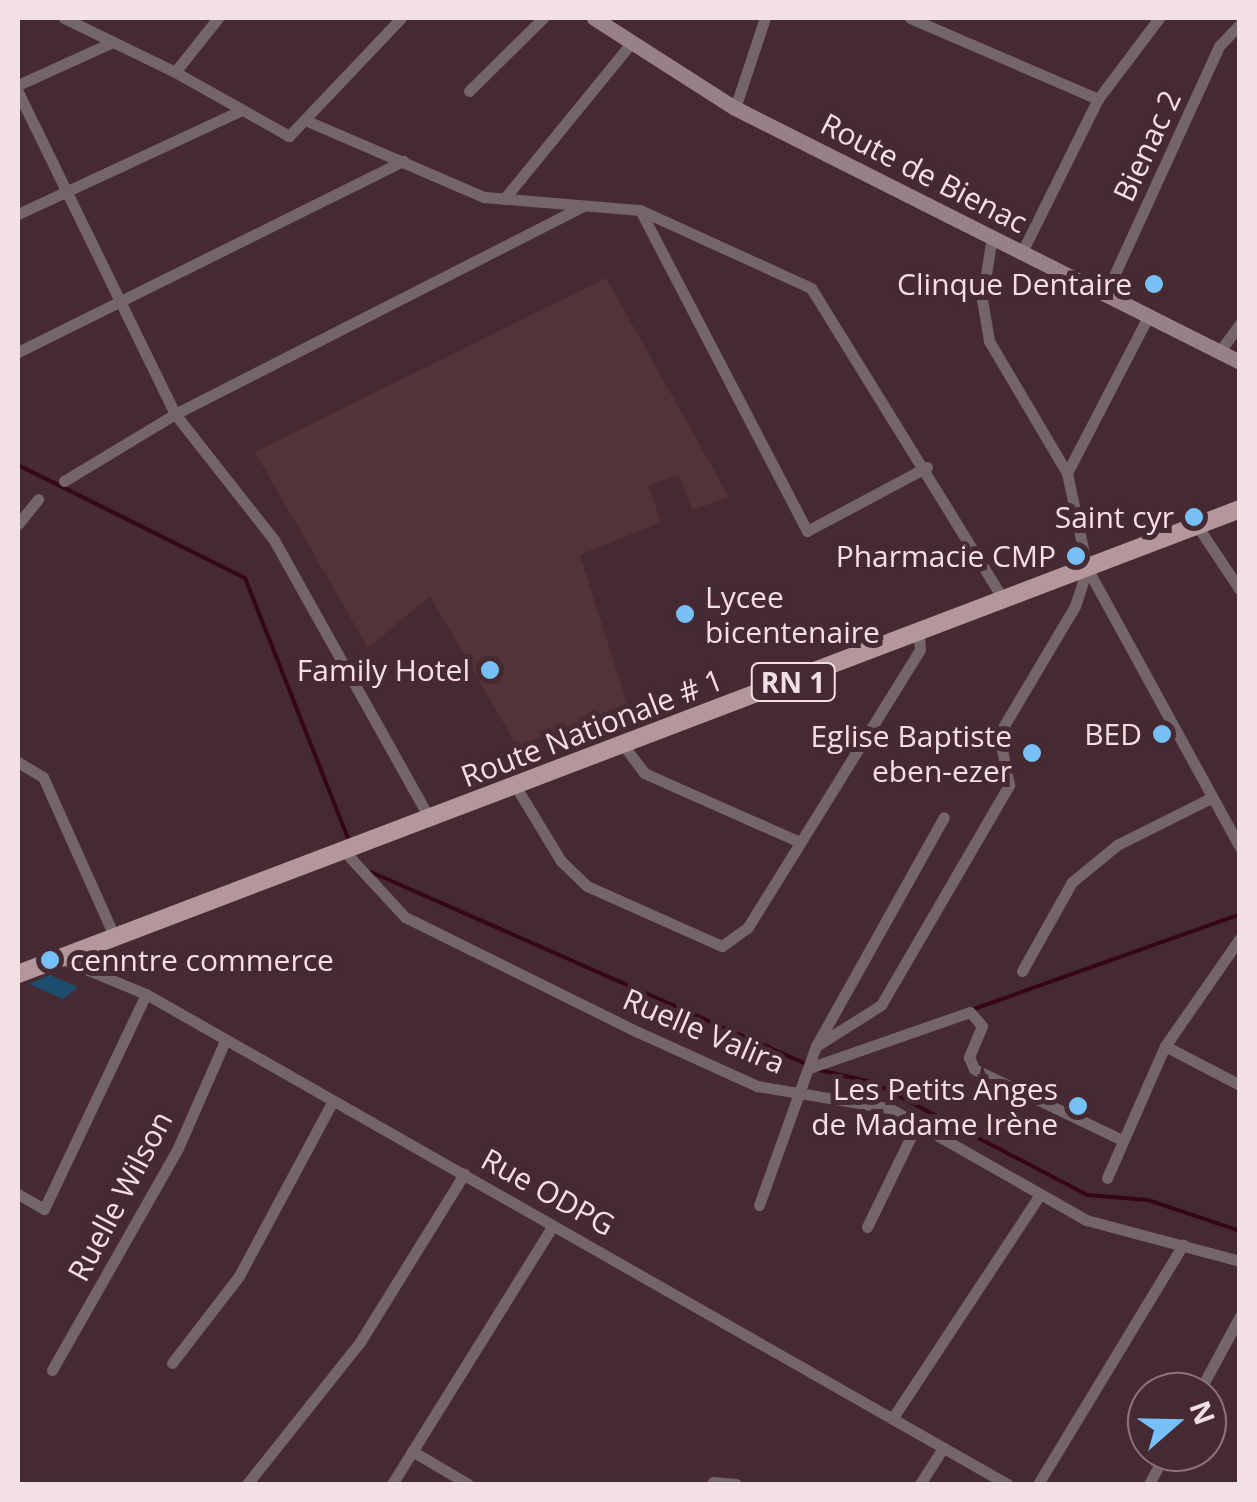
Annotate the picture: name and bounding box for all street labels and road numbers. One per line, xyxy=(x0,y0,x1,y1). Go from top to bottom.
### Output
street label: Bienac 2 xyxy=(1106,85,1188,207)
street label: Route de Bienac xyxy=(815,106,1033,240)
road number: RN 1 xyxy=(750,659,836,705)
street label: Route Nationale # 1 xyxy=(456,661,728,795)
street label: Ruelle Valira xyxy=(618,981,790,1081)
street label: Ruelle Wilson xyxy=(60,1105,180,1287)
street label: Rue ODPG xyxy=(475,1141,621,1243)

